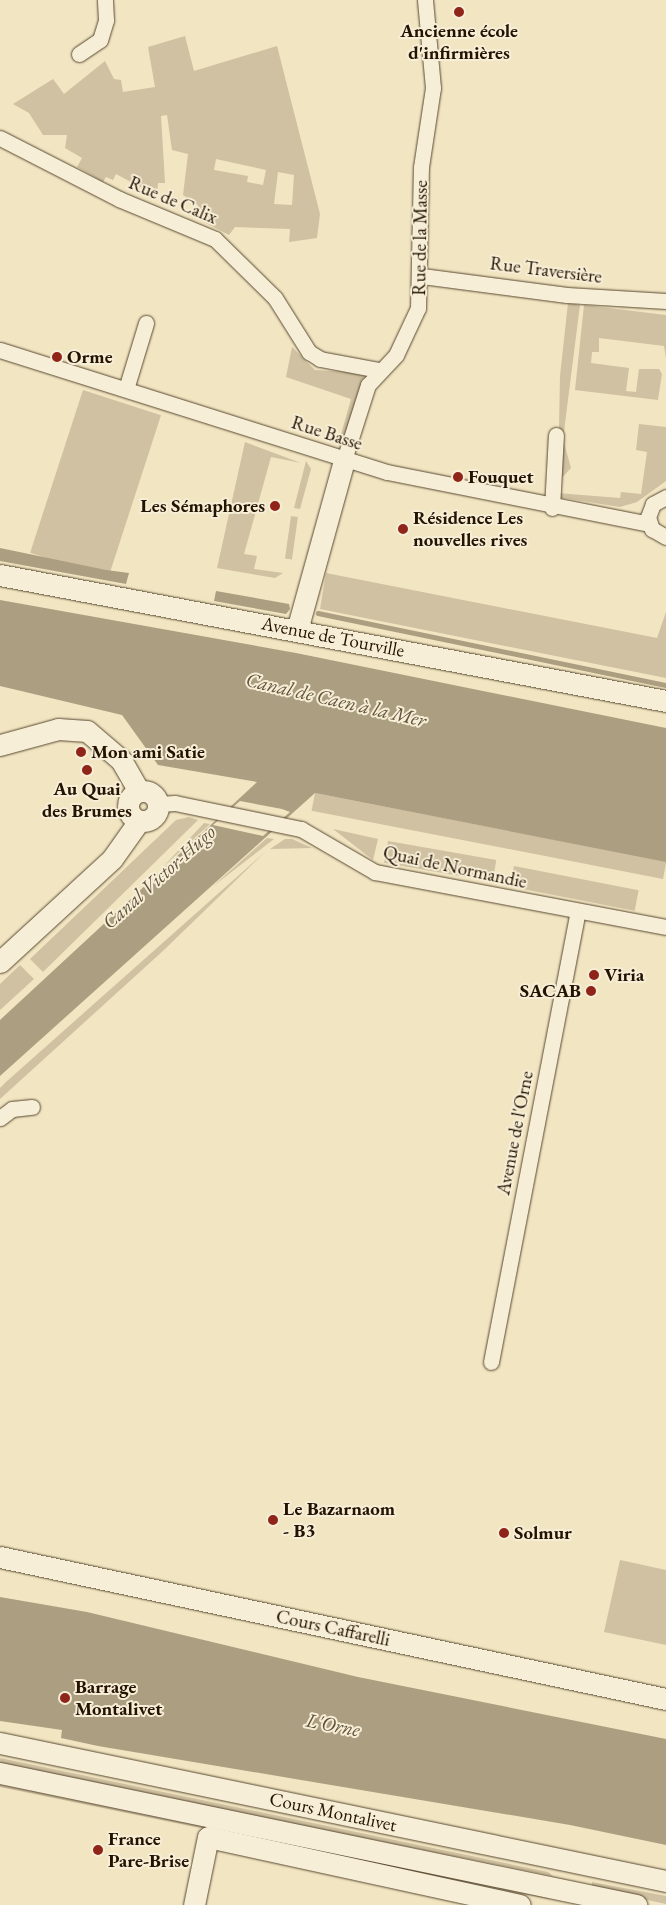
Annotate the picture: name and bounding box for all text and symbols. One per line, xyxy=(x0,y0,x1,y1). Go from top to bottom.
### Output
marker: Ancienne école d'infirmières xyxy=(453,6,465,18)
place label: Ancienne école d'infirmières xyxy=(400,20,518,64)
street label: Rue de Calix xyxy=(125,171,221,229)
street label: Rue de la Masse xyxy=(408,180,432,296)
street label: Rue Traversière xyxy=(489,252,603,288)
place label: Orme xyxy=(67,346,113,368)
marker: Orme xyxy=(51,351,63,363)
street label: Rue Basse xyxy=(289,411,365,455)
place label: Fouquet xyxy=(468,466,534,488)
marker: Fouquet xyxy=(452,471,464,483)
place label: Les Sémaphores xyxy=(140,495,265,517)
marker: Les Sémaphores xyxy=(269,500,281,512)
place label: Résidence Les nouvelles rives xyxy=(413,507,527,551)
marker: Résidence Les nouvelles rives xyxy=(397,523,409,535)
street label: Avenue de Tourville xyxy=(260,612,406,662)
water label: Canal de Caen à la Mer xyxy=(244,668,428,732)
place label: Mon ami Satie xyxy=(91,741,205,763)
marker: Mon ami Satie xyxy=(75,746,87,758)
marker: Au Quai des Brumes xyxy=(81,764,93,776)
place label: Au Quai des Brumes xyxy=(42,778,132,822)
water label: Canal Victor-Hugo xyxy=(97,820,221,934)
street label: Quai de Normandie xyxy=(381,841,529,893)
place label: Viria xyxy=(604,964,644,986)
marker: Viria xyxy=(588,969,600,981)
place label: SACAB xyxy=(520,980,581,1002)
marker: SACAB xyxy=(585,985,597,997)
street label: Avenue de l'Orne xyxy=(492,1069,538,1197)
place label: Le Bazarnaom - B3 xyxy=(283,1498,395,1542)
marker: Le Bazarnaom - B3 xyxy=(267,1514,279,1526)
place label: Solmur xyxy=(514,1522,572,1544)
marker: Solmur xyxy=(498,1527,510,1539)
street label: Cours Caffarelli xyxy=(274,1605,392,1651)
place label: Barrage Montalivet xyxy=(75,1676,162,1720)
marker: Barrage Montalivet xyxy=(59,1692,71,1704)
water label: L'Orne xyxy=(304,1708,362,1742)
street label: Cours Montalivet xyxy=(267,1787,399,1837)
place label: France Pare-Brise xyxy=(108,1828,189,1872)
marker: France Pare-Brise xyxy=(92,1844,104,1856)

